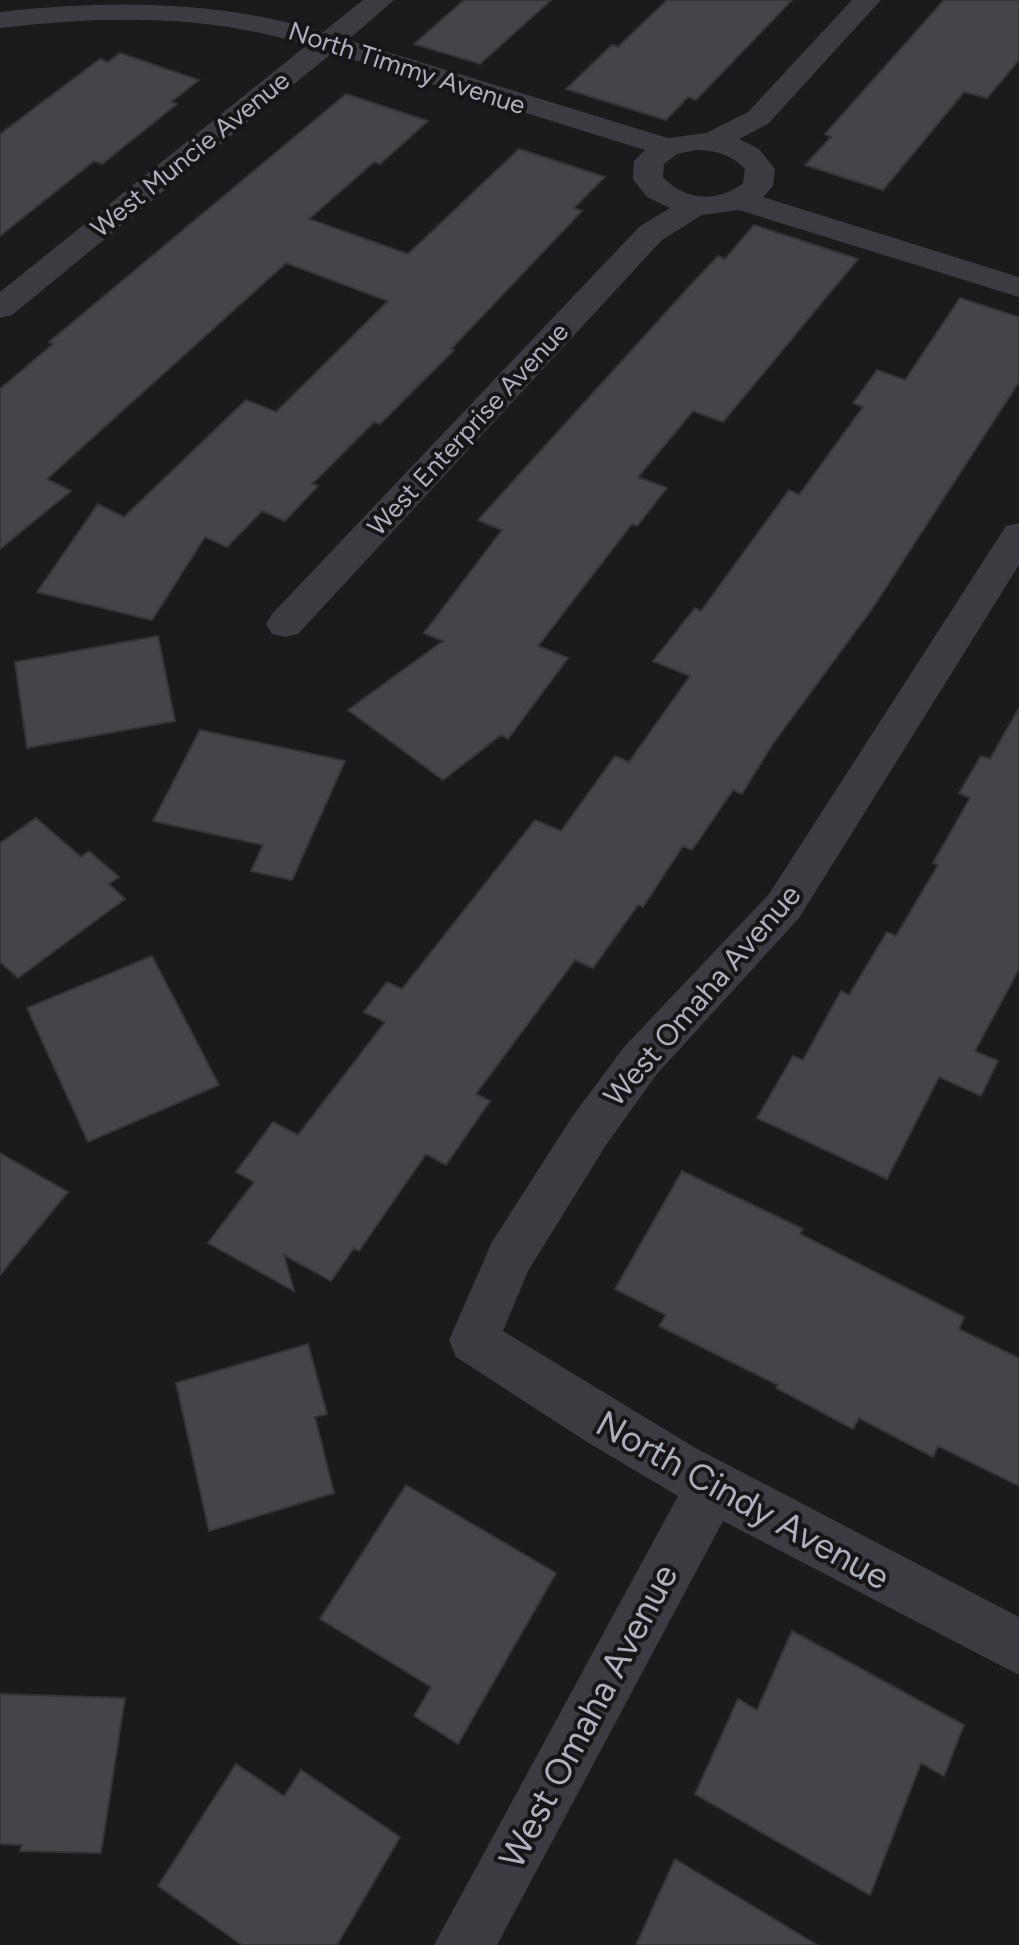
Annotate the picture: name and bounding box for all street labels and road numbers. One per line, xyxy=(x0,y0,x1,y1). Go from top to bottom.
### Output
street label: North Timmy Avenue xyxy=(284,15,530,121)
street label: West Muncie Avenue xyxy=(84,64,296,244)
street label: West Enterprise Avenue xyxy=(361,316,575,542)
street label: West Omaha Avenue xyxy=(596,877,808,1113)
street label: North Cindy Avenue xyxy=(589,1402,897,1598)
street label: West Omaha Avenue xyxy=(490,1557,686,1875)

